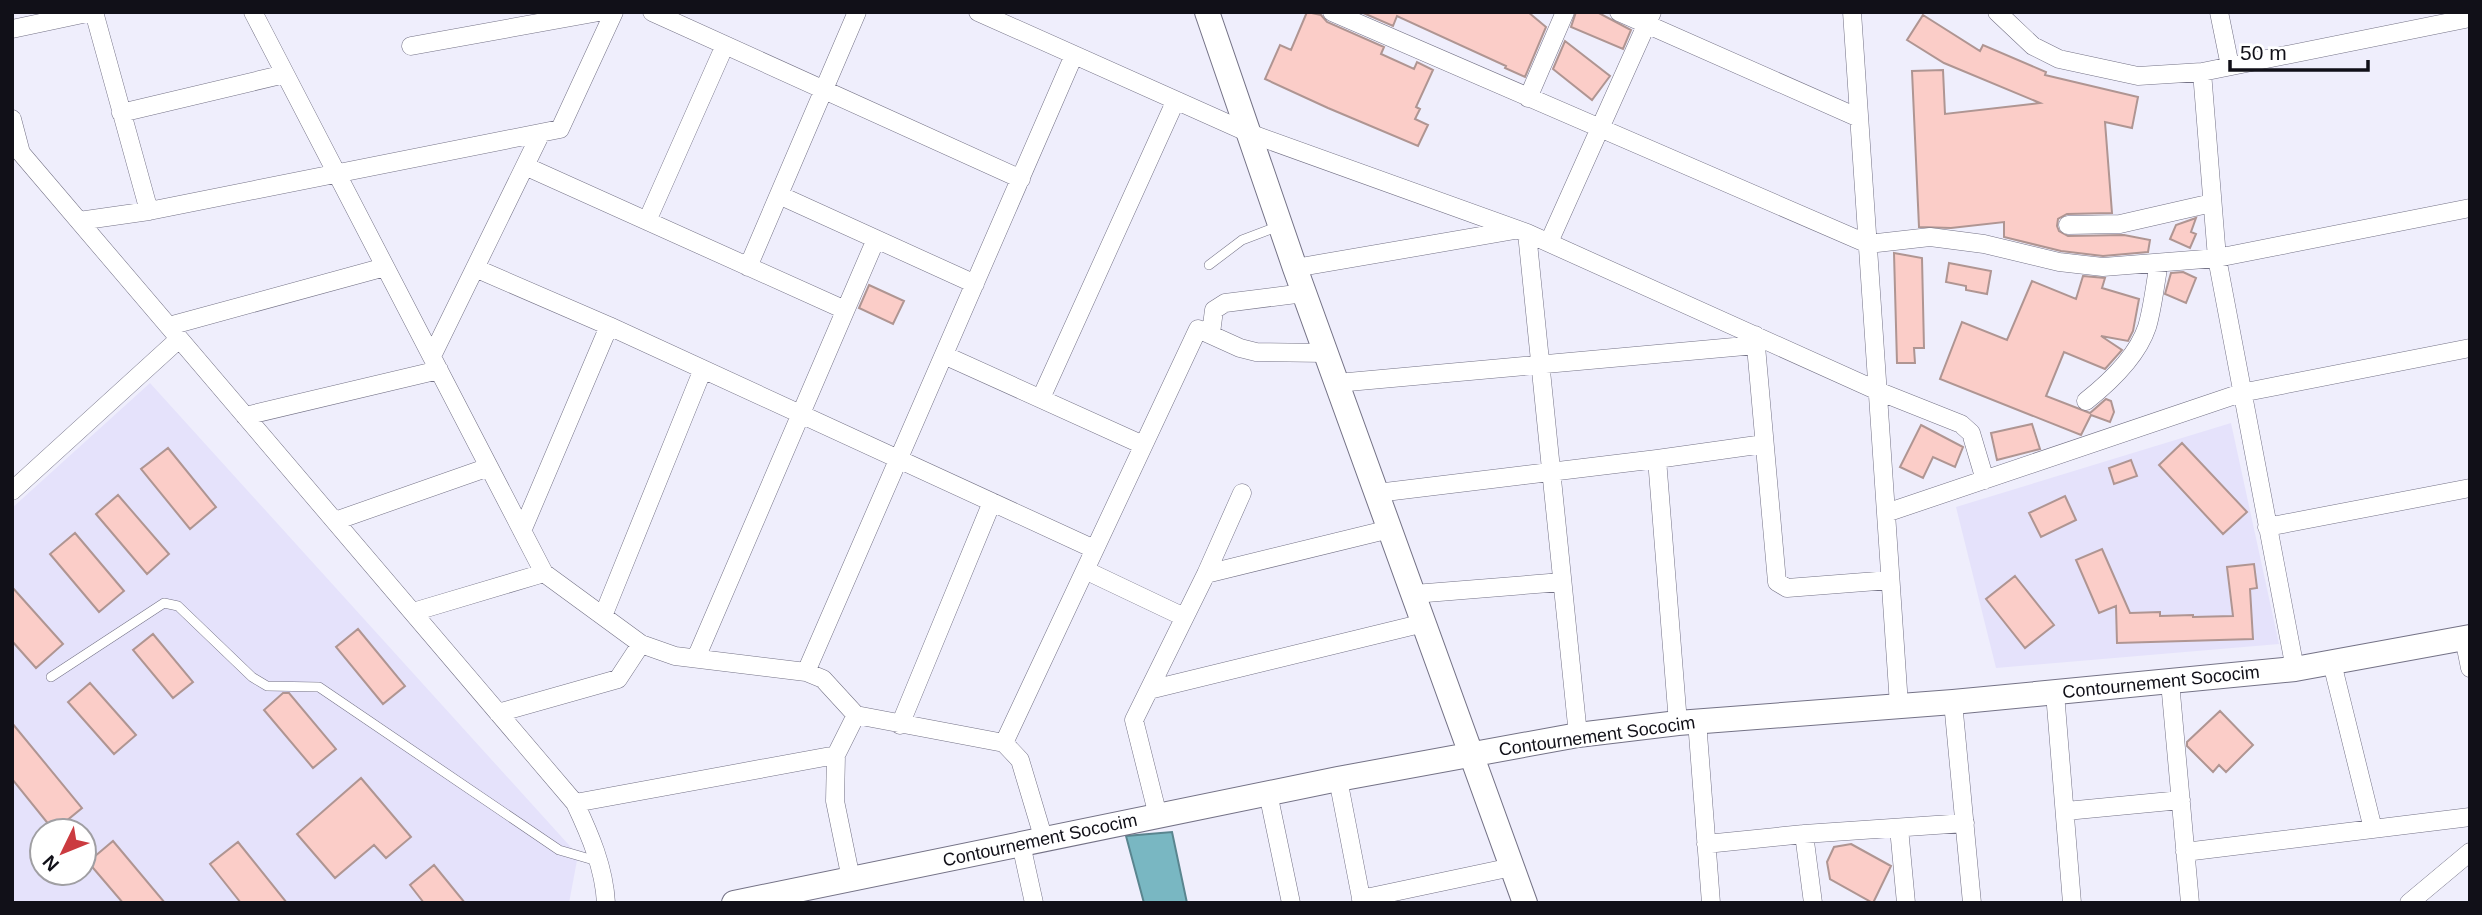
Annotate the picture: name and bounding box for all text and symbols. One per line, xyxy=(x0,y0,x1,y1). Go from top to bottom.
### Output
scale bar xyxy=(2230,28,2368,72)
text: 50 m xyxy=(2240,41,2287,64)
street label: Contournement Sococim xyxy=(2061,662,2261,702)
street label: Contournement Sococim xyxy=(1498,712,1696,760)
street label: Contournement Sococim xyxy=(941,810,1139,870)
north arrow xyxy=(28,817,98,887)
text: N xyxy=(39,851,63,875)

